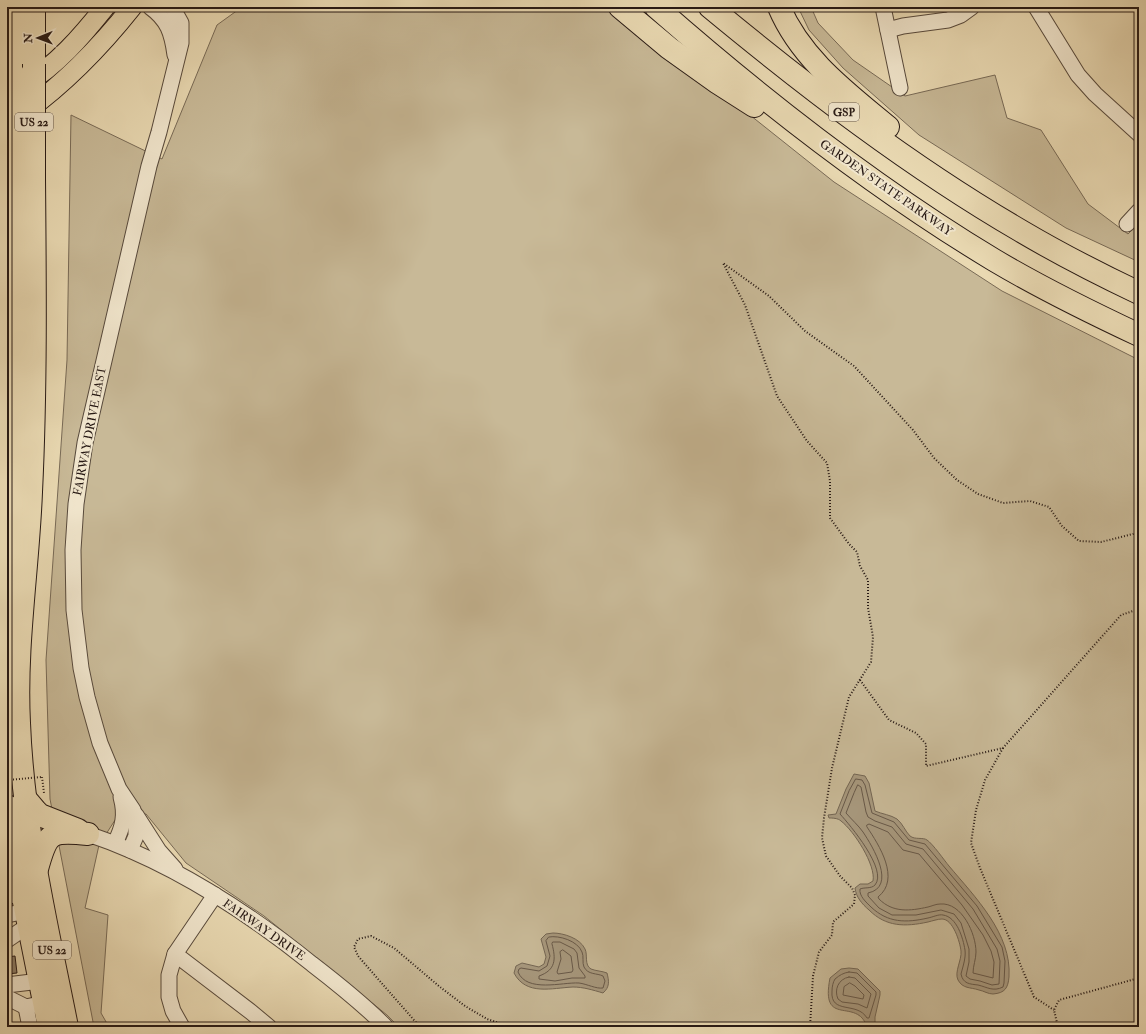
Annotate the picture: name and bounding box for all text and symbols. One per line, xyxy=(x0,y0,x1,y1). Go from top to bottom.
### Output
north arrow xyxy=(18,18,58,58)
text: N xyxy=(22,32,35,44)
road number: GSP xyxy=(829,103,859,121)
road number: US 22 xyxy=(15,113,53,131)
street label: GARDEN STATE PARKWAY xyxy=(817,136,956,240)
street label: FAIRWAY DRIVE EAST xyxy=(70,365,110,497)
street label: FAIRWAY DRIVE xyxy=(220,896,308,964)
road number: US 22 xyxy=(33,941,71,959)

